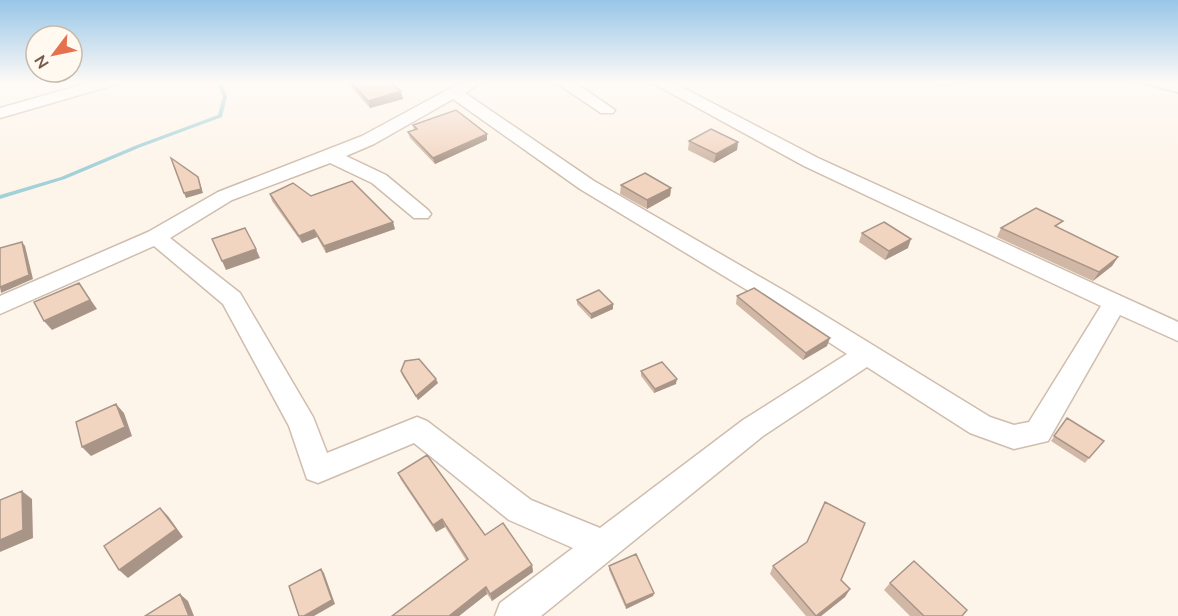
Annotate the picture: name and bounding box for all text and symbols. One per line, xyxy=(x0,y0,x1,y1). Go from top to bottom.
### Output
north arrow xyxy=(24,24,84,84)
text: N xyxy=(30,52,53,72)

